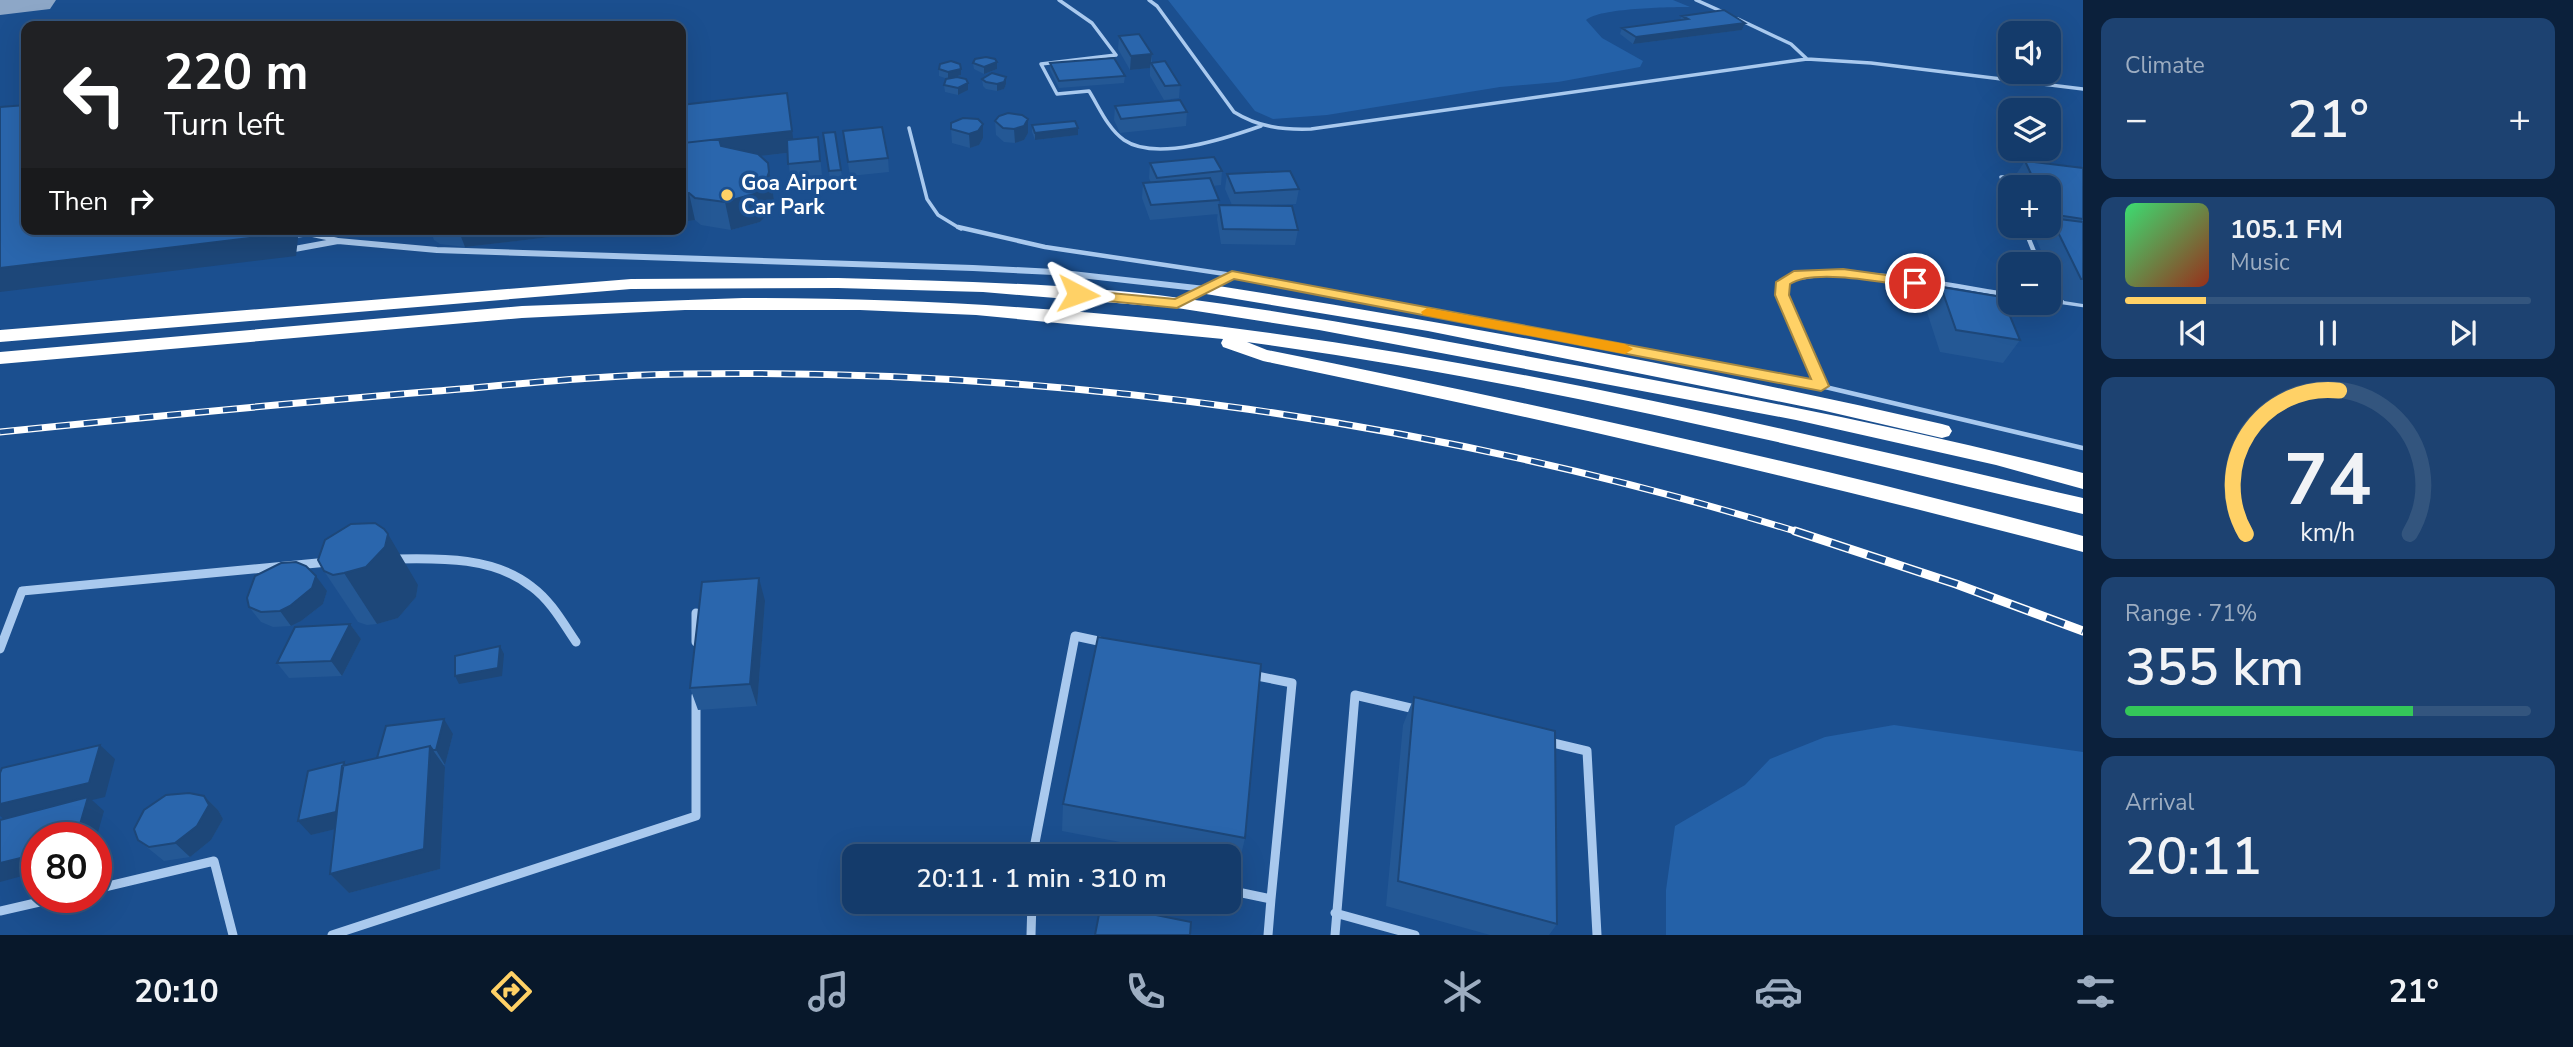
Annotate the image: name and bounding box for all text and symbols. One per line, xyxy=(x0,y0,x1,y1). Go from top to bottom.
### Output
map controls xyxy=(1998,21,2061,315)
button: sound xyxy=(1998,21,2061,84)
text: 220 m xyxy=(164,39,308,106)
icon: left xyxy=(49,49,140,140)
text: Climate xyxy=(2125,50,2205,81)
text: 21° xyxy=(2287,84,2369,155)
text: − xyxy=(2125,94,2148,145)
text: + xyxy=(2508,94,2531,145)
button: layers xyxy=(1998,98,2061,161)
text: Turn left xyxy=(164,103,284,146)
place label: Goa Airport Car Park xyxy=(741,169,857,221)
button: + xyxy=(1998,175,2061,238)
icon: right xyxy=(122,182,160,220)
text: Then xyxy=(49,184,108,219)
marker: Goa Airport Car Park xyxy=(719,187,735,203)
text: 105.1 FM xyxy=(2230,212,2343,247)
text: Music xyxy=(2230,247,2290,278)
button: − xyxy=(1998,252,2061,315)
pin xyxy=(1885,253,1945,313)
position arrow xyxy=(1041,257,1115,331)
icon: arrive xyxy=(1896,264,1934,302)
icon: previous xyxy=(2174,314,2212,352)
icon: pause xyxy=(2309,314,2347,352)
icon: next xyxy=(2444,314,2482,352)
text: 74 xyxy=(2284,430,2372,530)
text: km/h xyxy=(2300,515,2356,549)
text: Range · 71% xyxy=(2125,598,2257,629)
text: 355 km xyxy=(2125,632,2304,703)
text: Arrival xyxy=(2125,787,2194,818)
text: 20:11 xyxy=(2125,821,2262,892)
speed limit sign: 80 xyxy=(21,822,112,913)
text: 20:11 · 1 min · 310 m xyxy=(916,861,1167,896)
icon: directions xyxy=(487,967,536,1016)
icon: music xyxy=(804,967,853,1016)
icon: phone xyxy=(1121,967,1170,1016)
icon: climate xyxy=(1438,967,1487,1016)
icon: car xyxy=(1754,967,1803,1016)
icon: filters xyxy=(2071,967,2120,1016)
text: 20:10 xyxy=(134,970,219,1013)
text: 21° xyxy=(2388,970,2439,1013)

